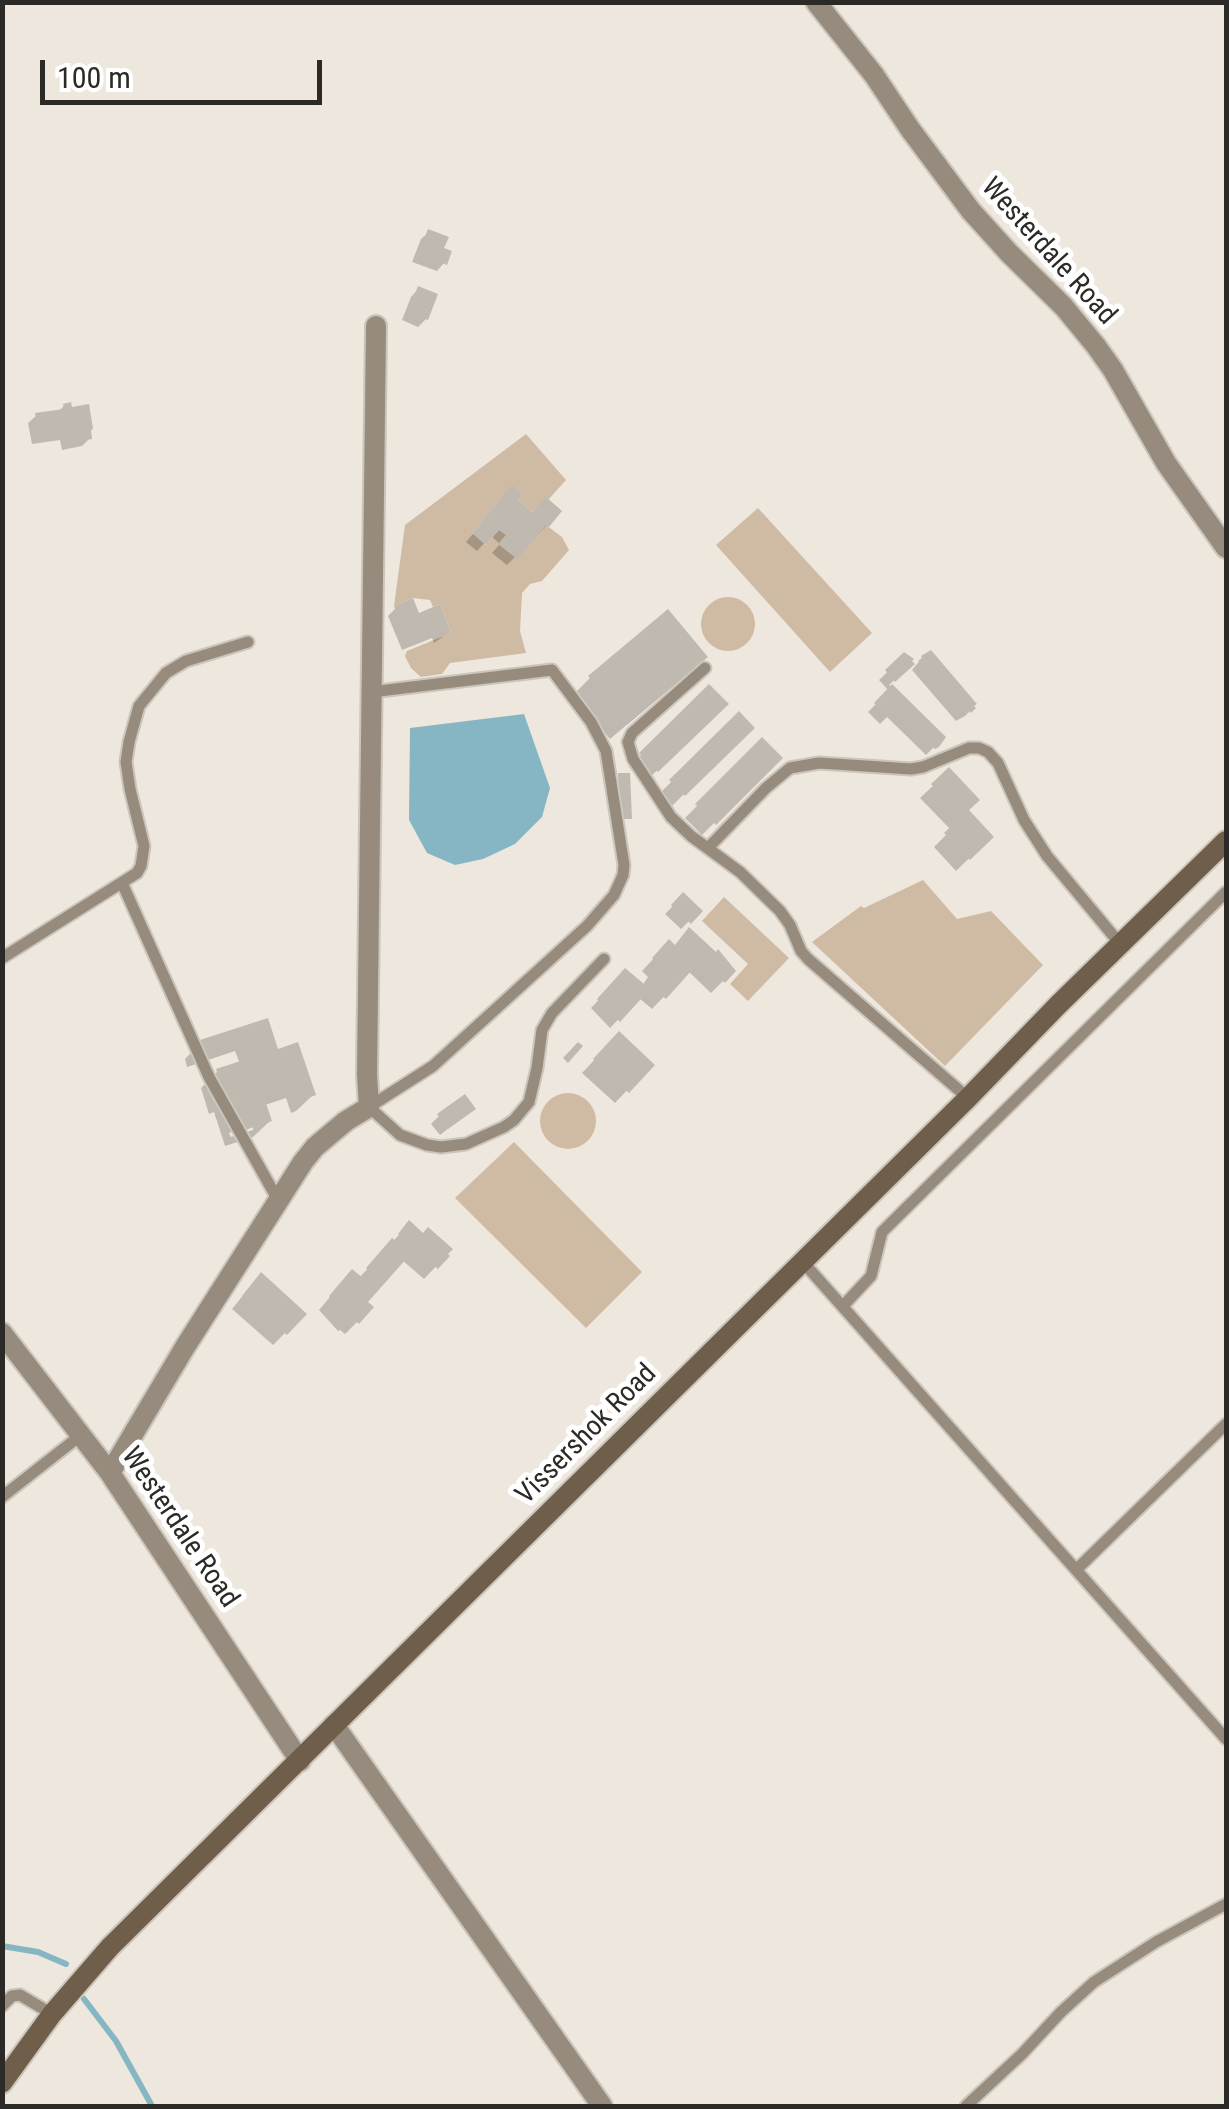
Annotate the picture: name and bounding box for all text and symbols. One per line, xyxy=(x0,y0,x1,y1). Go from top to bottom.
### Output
scale bar xyxy=(45,40,328,102)
text: 100 m xyxy=(57,60,131,95)
street label: Westerdale Road xyxy=(973,172,1123,332)
street label: Vissershok Road xyxy=(510,1358,664,1512)
street label: Westerdale Road xyxy=(113,1442,245,1614)

